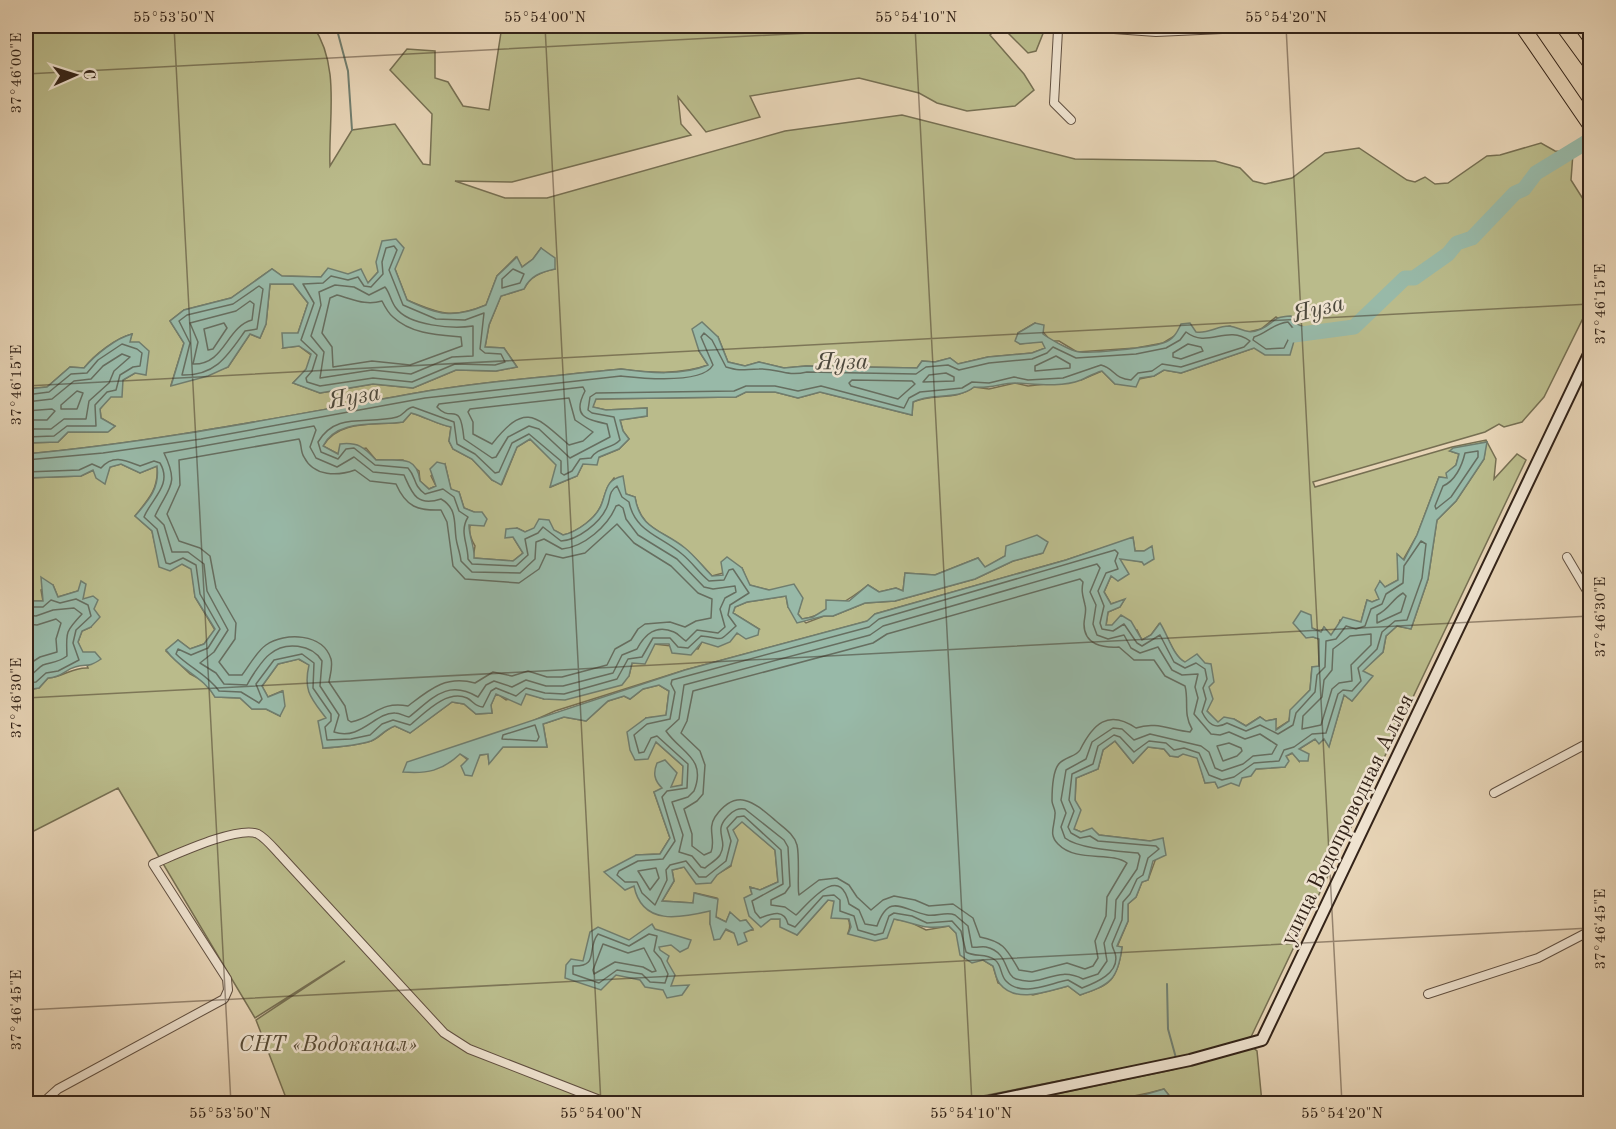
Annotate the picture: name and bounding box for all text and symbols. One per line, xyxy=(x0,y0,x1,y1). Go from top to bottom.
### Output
text: 55°53'50"N xyxy=(133,11,215,26)
text: 55°54'00"N xyxy=(504,11,586,26)
text: 55°54'10"N xyxy=(875,11,957,26)
text: 55°54'20"N xyxy=(1245,11,1327,26)
text: 37°46'00"E xyxy=(10,33,25,113)
north arrow xyxy=(45,45,105,105)
text: С xyxy=(80,69,96,80)
text: 37°46'15"E xyxy=(1594,264,1609,344)
water label: Яуза xyxy=(1290,292,1347,328)
text: 37°46'15"E xyxy=(10,345,25,425)
water label: Яуза xyxy=(815,351,869,375)
water label: Яуза xyxy=(326,382,383,414)
text: 37°46'30"E xyxy=(1594,577,1609,657)
text: 37°46'30"E xyxy=(10,658,25,738)
street label: улица Водопроводная Аллея xyxy=(1277,691,1418,949)
text: 37°46'45"E xyxy=(1594,889,1609,969)
text: 37°46'45"E xyxy=(10,970,25,1050)
park label: СНТ «Водоканал» xyxy=(239,1034,418,1056)
text: 55°53'50"N xyxy=(189,1107,271,1122)
text: 55°54'00"N xyxy=(560,1107,642,1122)
text: 55°54'10"N xyxy=(930,1107,1012,1122)
text: 55°54'20"N xyxy=(1301,1107,1383,1122)

